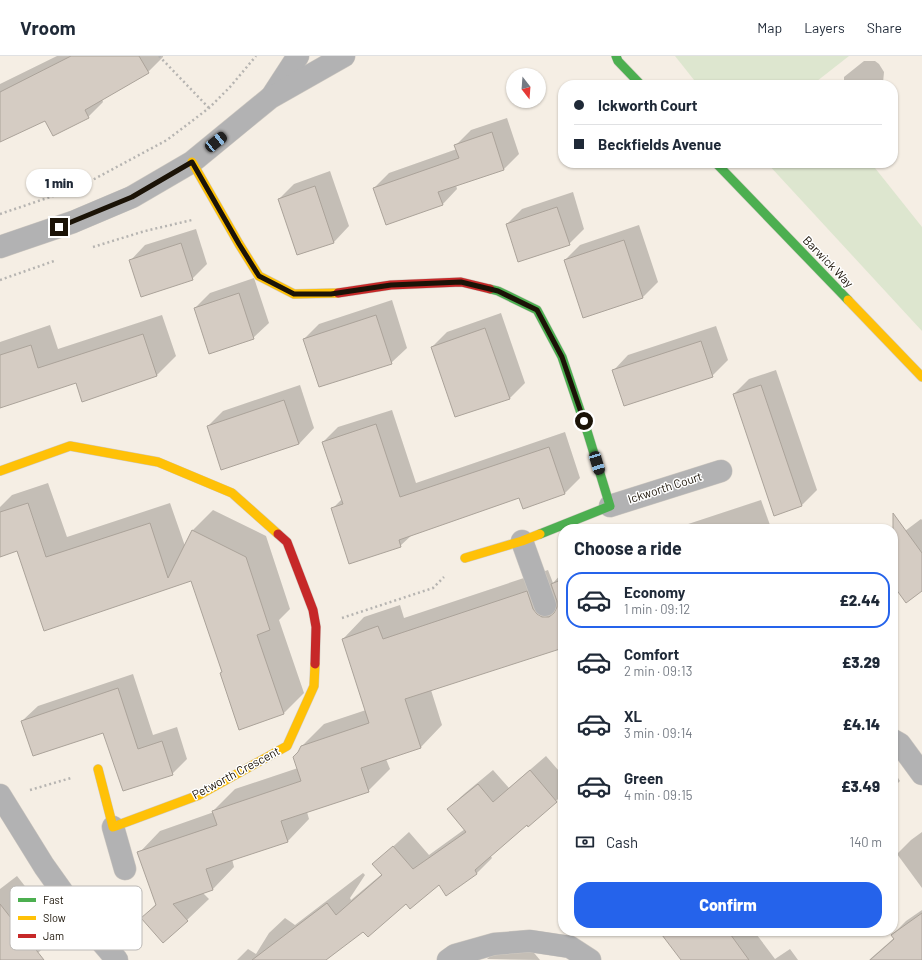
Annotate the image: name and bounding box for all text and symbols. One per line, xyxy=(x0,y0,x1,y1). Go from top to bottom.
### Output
text: Vroom xyxy=(20,16,76,39)
text: Map xyxy=(757,19,782,36)
text: Layers xyxy=(804,19,845,36)
text: Share xyxy=(867,19,902,36)
north arrow xyxy=(506,68,546,108)
map controls xyxy=(506,68,546,108)
text: Ickworth Court xyxy=(598,96,698,114)
car xyxy=(203,130,229,154)
text: Beckfields Avenue xyxy=(598,135,721,153)
callout: 1 min xyxy=(26,169,92,197)
text: 1 min xyxy=(45,175,73,191)
route end xyxy=(50,218,68,236)
street label: Barwick Way xyxy=(801,233,857,290)
route start xyxy=(575,412,593,430)
car xyxy=(588,450,606,476)
street label: Ickworth Court xyxy=(626,468,704,506)
text: Choose a ride xyxy=(574,537,682,559)
icon: car xyxy=(576,582,612,618)
text: Economy xyxy=(624,583,685,601)
text: £2.44 xyxy=(840,591,880,609)
text: 1 min · 09:12 xyxy=(624,601,690,617)
icon: car xyxy=(576,644,612,680)
text: Comfort xyxy=(624,645,679,663)
text: £3.29 xyxy=(842,653,880,671)
text: 2 min · 09:13 xyxy=(624,663,692,679)
icon: car xyxy=(576,706,612,742)
text: XL xyxy=(624,707,642,725)
text: £4.14 xyxy=(843,715,880,733)
text: 3 min · 09:14 xyxy=(624,725,693,741)
street label: Petworth Crescent xyxy=(189,743,282,801)
icon: car xyxy=(576,768,612,804)
text: Green xyxy=(624,769,663,787)
text: £3.49 xyxy=(841,777,880,795)
text: 4 min · 09:15 xyxy=(624,787,693,803)
icon: cash xyxy=(574,831,596,853)
text: Cash xyxy=(606,833,638,851)
text: 140 m xyxy=(850,834,882,850)
button: Confirm xyxy=(574,882,882,928)
legend xyxy=(10,886,142,950)
text: Fast xyxy=(43,893,64,906)
text: Slow xyxy=(43,911,66,924)
text: Jam xyxy=(43,929,64,942)

